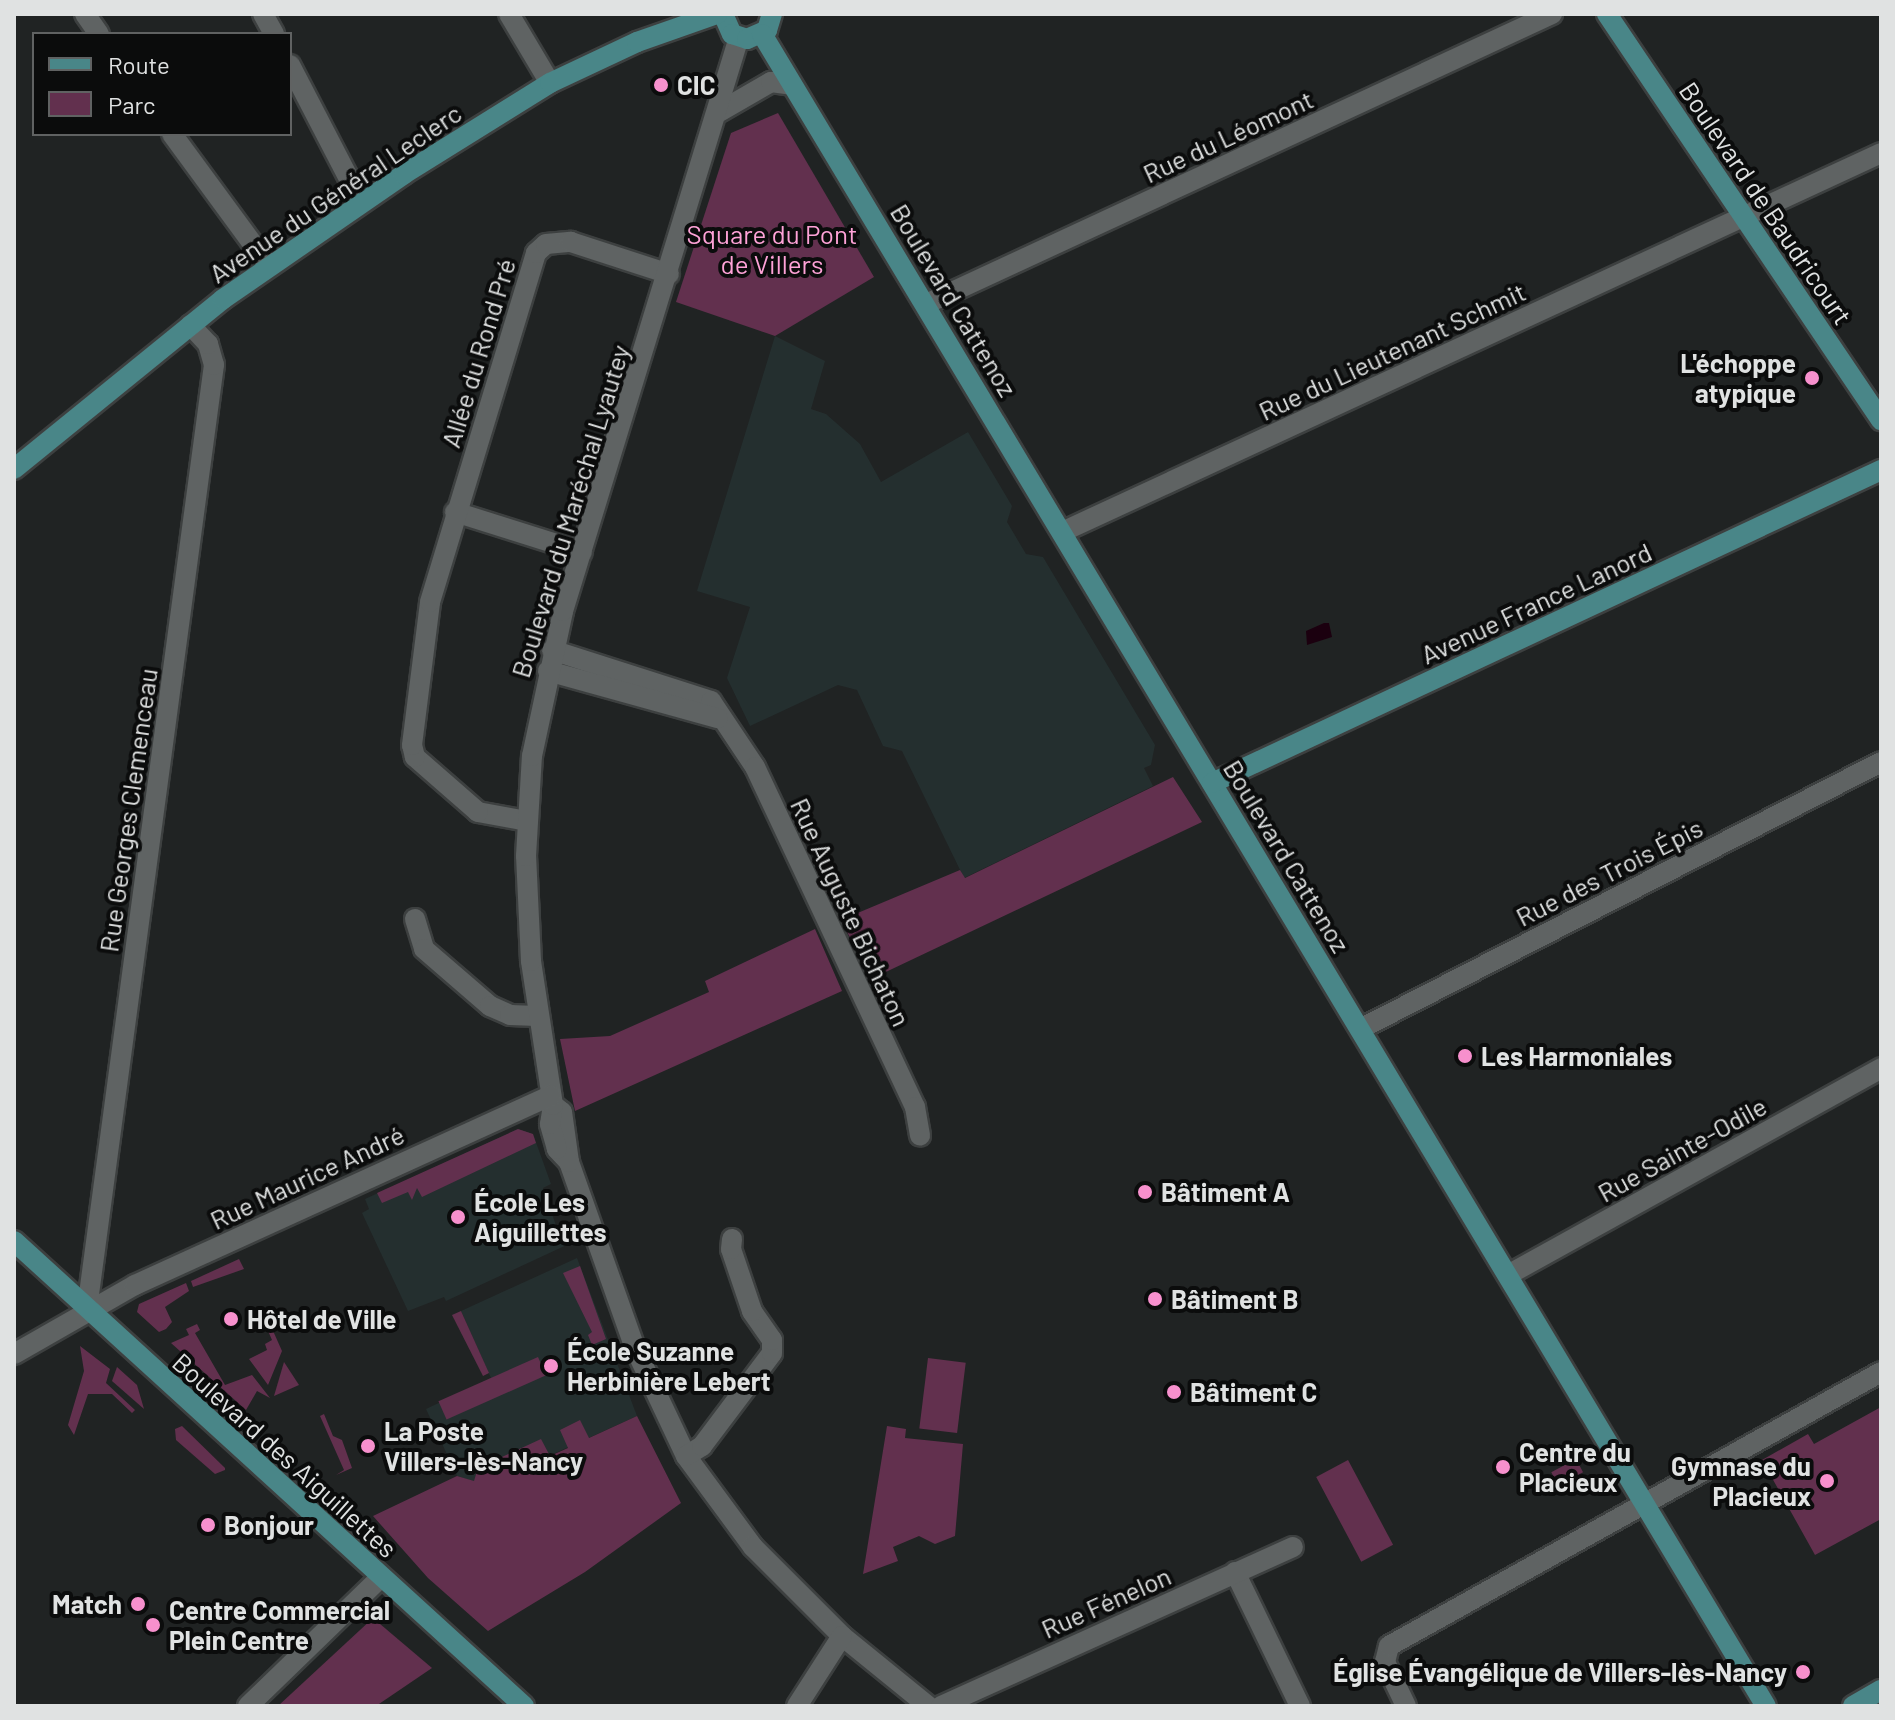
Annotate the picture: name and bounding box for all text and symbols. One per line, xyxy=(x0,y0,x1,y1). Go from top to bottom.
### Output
legend xyxy=(32,32,292,136)
text: Route xyxy=(108,50,170,79)
place label: CIC xyxy=(677,69,715,101)
marker: CIC xyxy=(652,76,670,94)
street label: Boulevard de Baudricourt xyxy=(1673,76,1859,330)
street label: Rue du Léomont xyxy=(1138,83,1318,189)
text: Parc xyxy=(108,90,156,119)
street label: Avenue du Général Leclerc xyxy=(203,97,467,289)
street label: Boulevard Cattenoz xyxy=(884,198,1024,402)
park label: Square du Pont de Villers xyxy=(686,218,858,280)
street label: Allée du Rond Pré xyxy=(434,255,522,451)
street label: Rue du Lieutenant Schmit xyxy=(1254,275,1530,427)
street label: Boulevard du Maréchal Lyautey xyxy=(504,341,636,681)
place label: L'échoppe atypique xyxy=(1680,347,1796,408)
marker: L'échoppe atypique xyxy=(1803,369,1821,387)
street label: Avenue France Lanord xyxy=(1416,536,1656,670)
street label: Rue Georges Clemenceau xyxy=(93,666,163,954)
street label: Boulevard Cattenoz xyxy=(1217,754,1357,958)
street label: Rue Auguste Bichaton xyxy=(784,793,918,1031)
street label: Rue des Trois Épis xyxy=(1511,812,1707,932)
place label: Les Harmoniales xyxy=(1481,1040,1672,1072)
marker: Les Harmoniales xyxy=(1456,1047,1474,1065)
street label: Rue Sainte-Odile xyxy=(1592,1090,1772,1208)
street label: Rue Maurice André xyxy=(205,1118,409,1236)
place label: Bâtiment A xyxy=(1161,1176,1290,1208)
marker: Bâtiment A xyxy=(1136,1183,1154,1201)
place label: École Les Aiguillettes xyxy=(474,1186,607,1248)
marker: École Les Aiguillettes xyxy=(449,1208,467,1226)
place label: Bâtiment B xyxy=(1171,1283,1299,1315)
marker: Bâtiment B xyxy=(1146,1290,1164,1308)
place label: Hôtel de Ville xyxy=(247,1303,396,1335)
marker: Hôtel de Ville xyxy=(222,1310,240,1328)
place label: École Suzanne Herbinière Lebert xyxy=(567,1335,771,1396)
street label: Boulevard des Aiguillettes xyxy=(167,1346,403,1564)
marker: École Suzanne Herbinière Lebert xyxy=(542,1357,560,1375)
place label: Bâtiment C xyxy=(1190,1376,1317,1408)
marker: Bâtiment C xyxy=(1165,1383,1183,1401)
place label: La Poste Villers-lès-Nancy xyxy=(384,1415,583,1476)
place label: Centre du Placieux xyxy=(1519,1436,1631,1498)
marker: La Poste Villers-lès-Nancy xyxy=(359,1437,377,1455)
place label: Gymnase du Placieux xyxy=(1671,1450,1811,1512)
marker: Centre du Placieux xyxy=(1494,1458,1512,1476)
marker: Gymnase du Placieux xyxy=(1818,1472,1836,1490)
place label: Bonjour xyxy=(224,1509,314,1541)
marker: Bonjour xyxy=(199,1516,217,1534)
street label: Rue Fénelon xyxy=(1036,1560,1176,1644)
place label: Match xyxy=(52,1588,122,1620)
place label: Centre Commercial Plein Centre xyxy=(169,1594,390,1656)
marker: Match xyxy=(129,1595,147,1613)
marker: Centre Commercial Plein Centre xyxy=(144,1616,162,1634)
place label: Église Évangélique de Villers-lès-Nancy xyxy=(1333,1656,1787,1688)
marker: Église Évangélique de Villers-lès-Nancy xyxy=(1794,1663,1812,1681)

